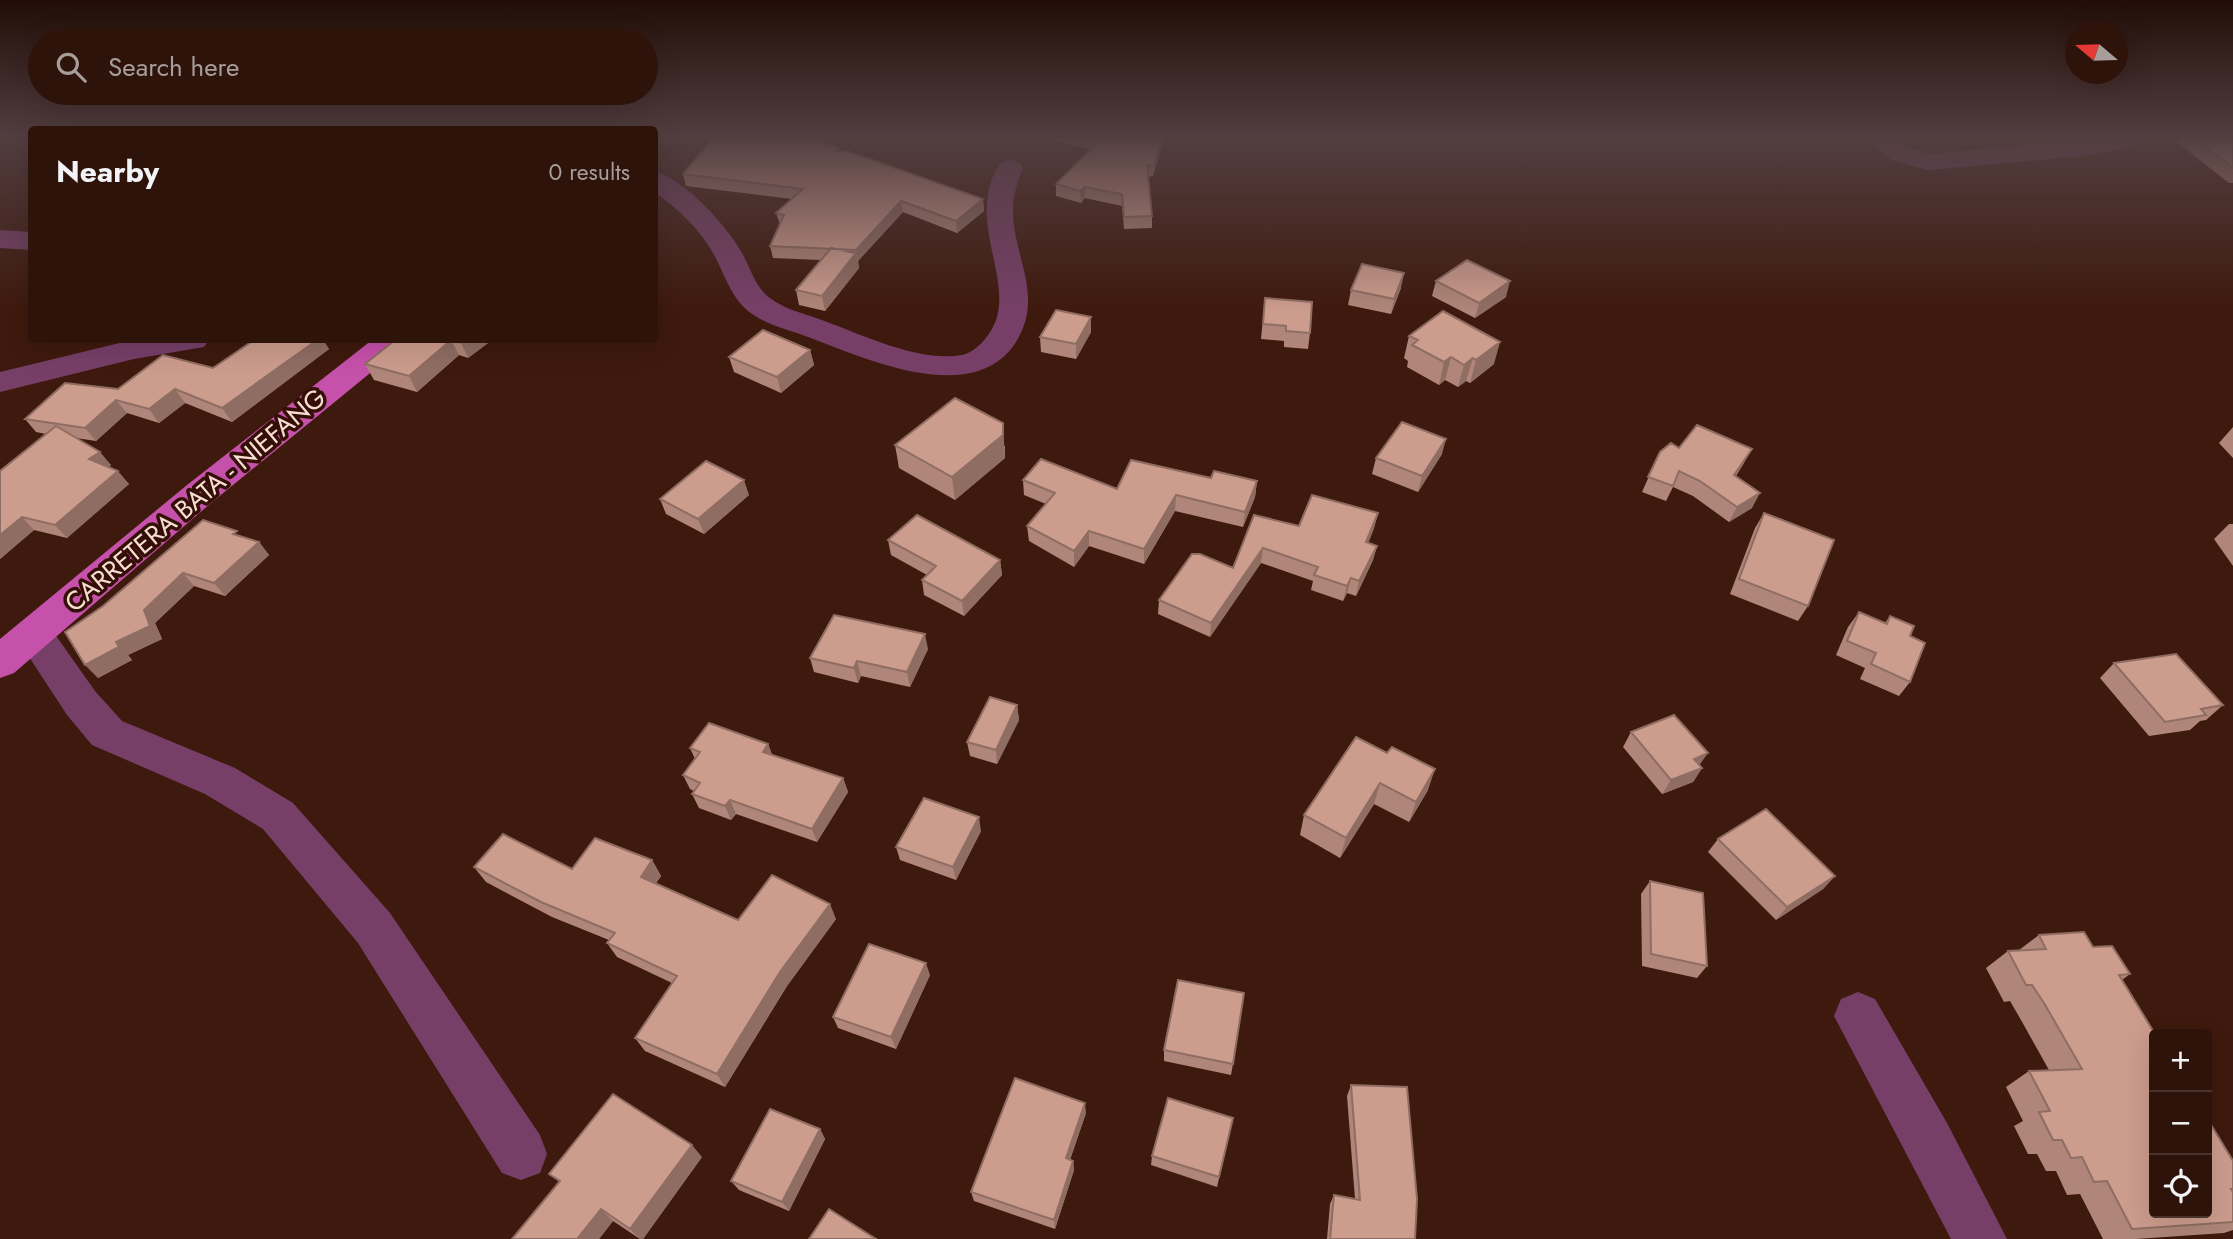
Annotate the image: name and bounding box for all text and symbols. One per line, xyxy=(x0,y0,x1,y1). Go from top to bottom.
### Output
north arrow xyxy=(2065,21,2128,84)
search box xyxy=(28,28,658,105)
icon: search xyxy=(52,48,90,86)
text: Search here xyxy=(108,48,240,86)
text: Nearby xyxy=(56,150,159,193)
text: 0 results xyxy=(548,155,630,189)
street label: CARRETERA BATA - NIEFANG xyxy=(56,379,334,621)
map controls xyxy=(2149,1029,2212,1218)
button: + xyxy=(2149,1029,2212,1092)
button: − xyxy=(2149,1092,2212,1155)
button: locate xyxy=(2149,1155,2212,1218)

